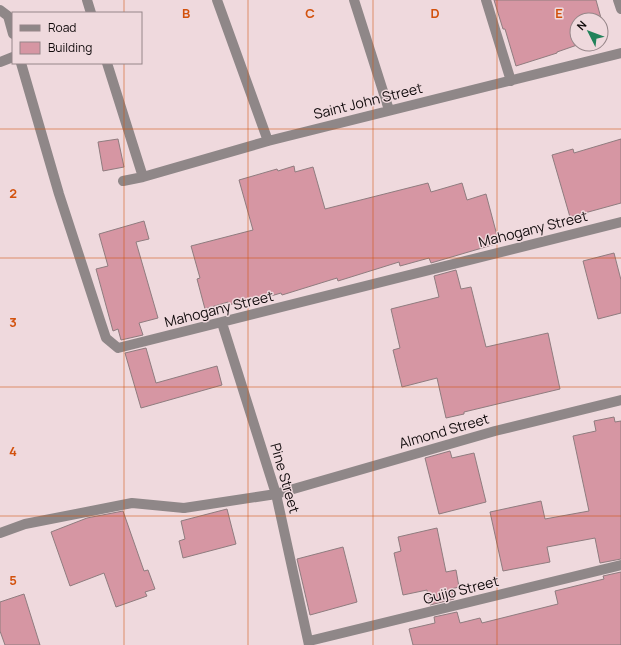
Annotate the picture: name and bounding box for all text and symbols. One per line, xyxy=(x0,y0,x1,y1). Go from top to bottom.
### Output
text: B xyxy=(182,4,190,22)
text: C xyxy=(305,4,315,22)
text: D xyxy=(430,4,440,22)
text: E xyxy=(555,4,563,22)
legend xyxy=(12,12,142,64)
north arrow xyxy=(569,12,609,52)
text: N xyxy=(573,17,589,33)
text: Road xyxy=(48,19,76,36)
text: Building xyxy=(48,39,92,56)
street label: Saint John Street xyxy=(311,78,425,123)
text: 2 xyxy=(9,184,17,202)
street label: Mahogany Street xyxy=(476,206,590,251)
street label: Mahogany Street xyxy=(162,286,276,331)
text: 3 xyxy=(9,313,17,331)
street label: Almond Street xyxy=(397,409,491,452)
street label: Pine Street xyxy=(266,441,305,516)
text: 4 xyxy=(9,442,17,460)
text: 5 xyxy=(9,571,17,589)
street label: Guijo Street xyxy=(421,571,501,608)

